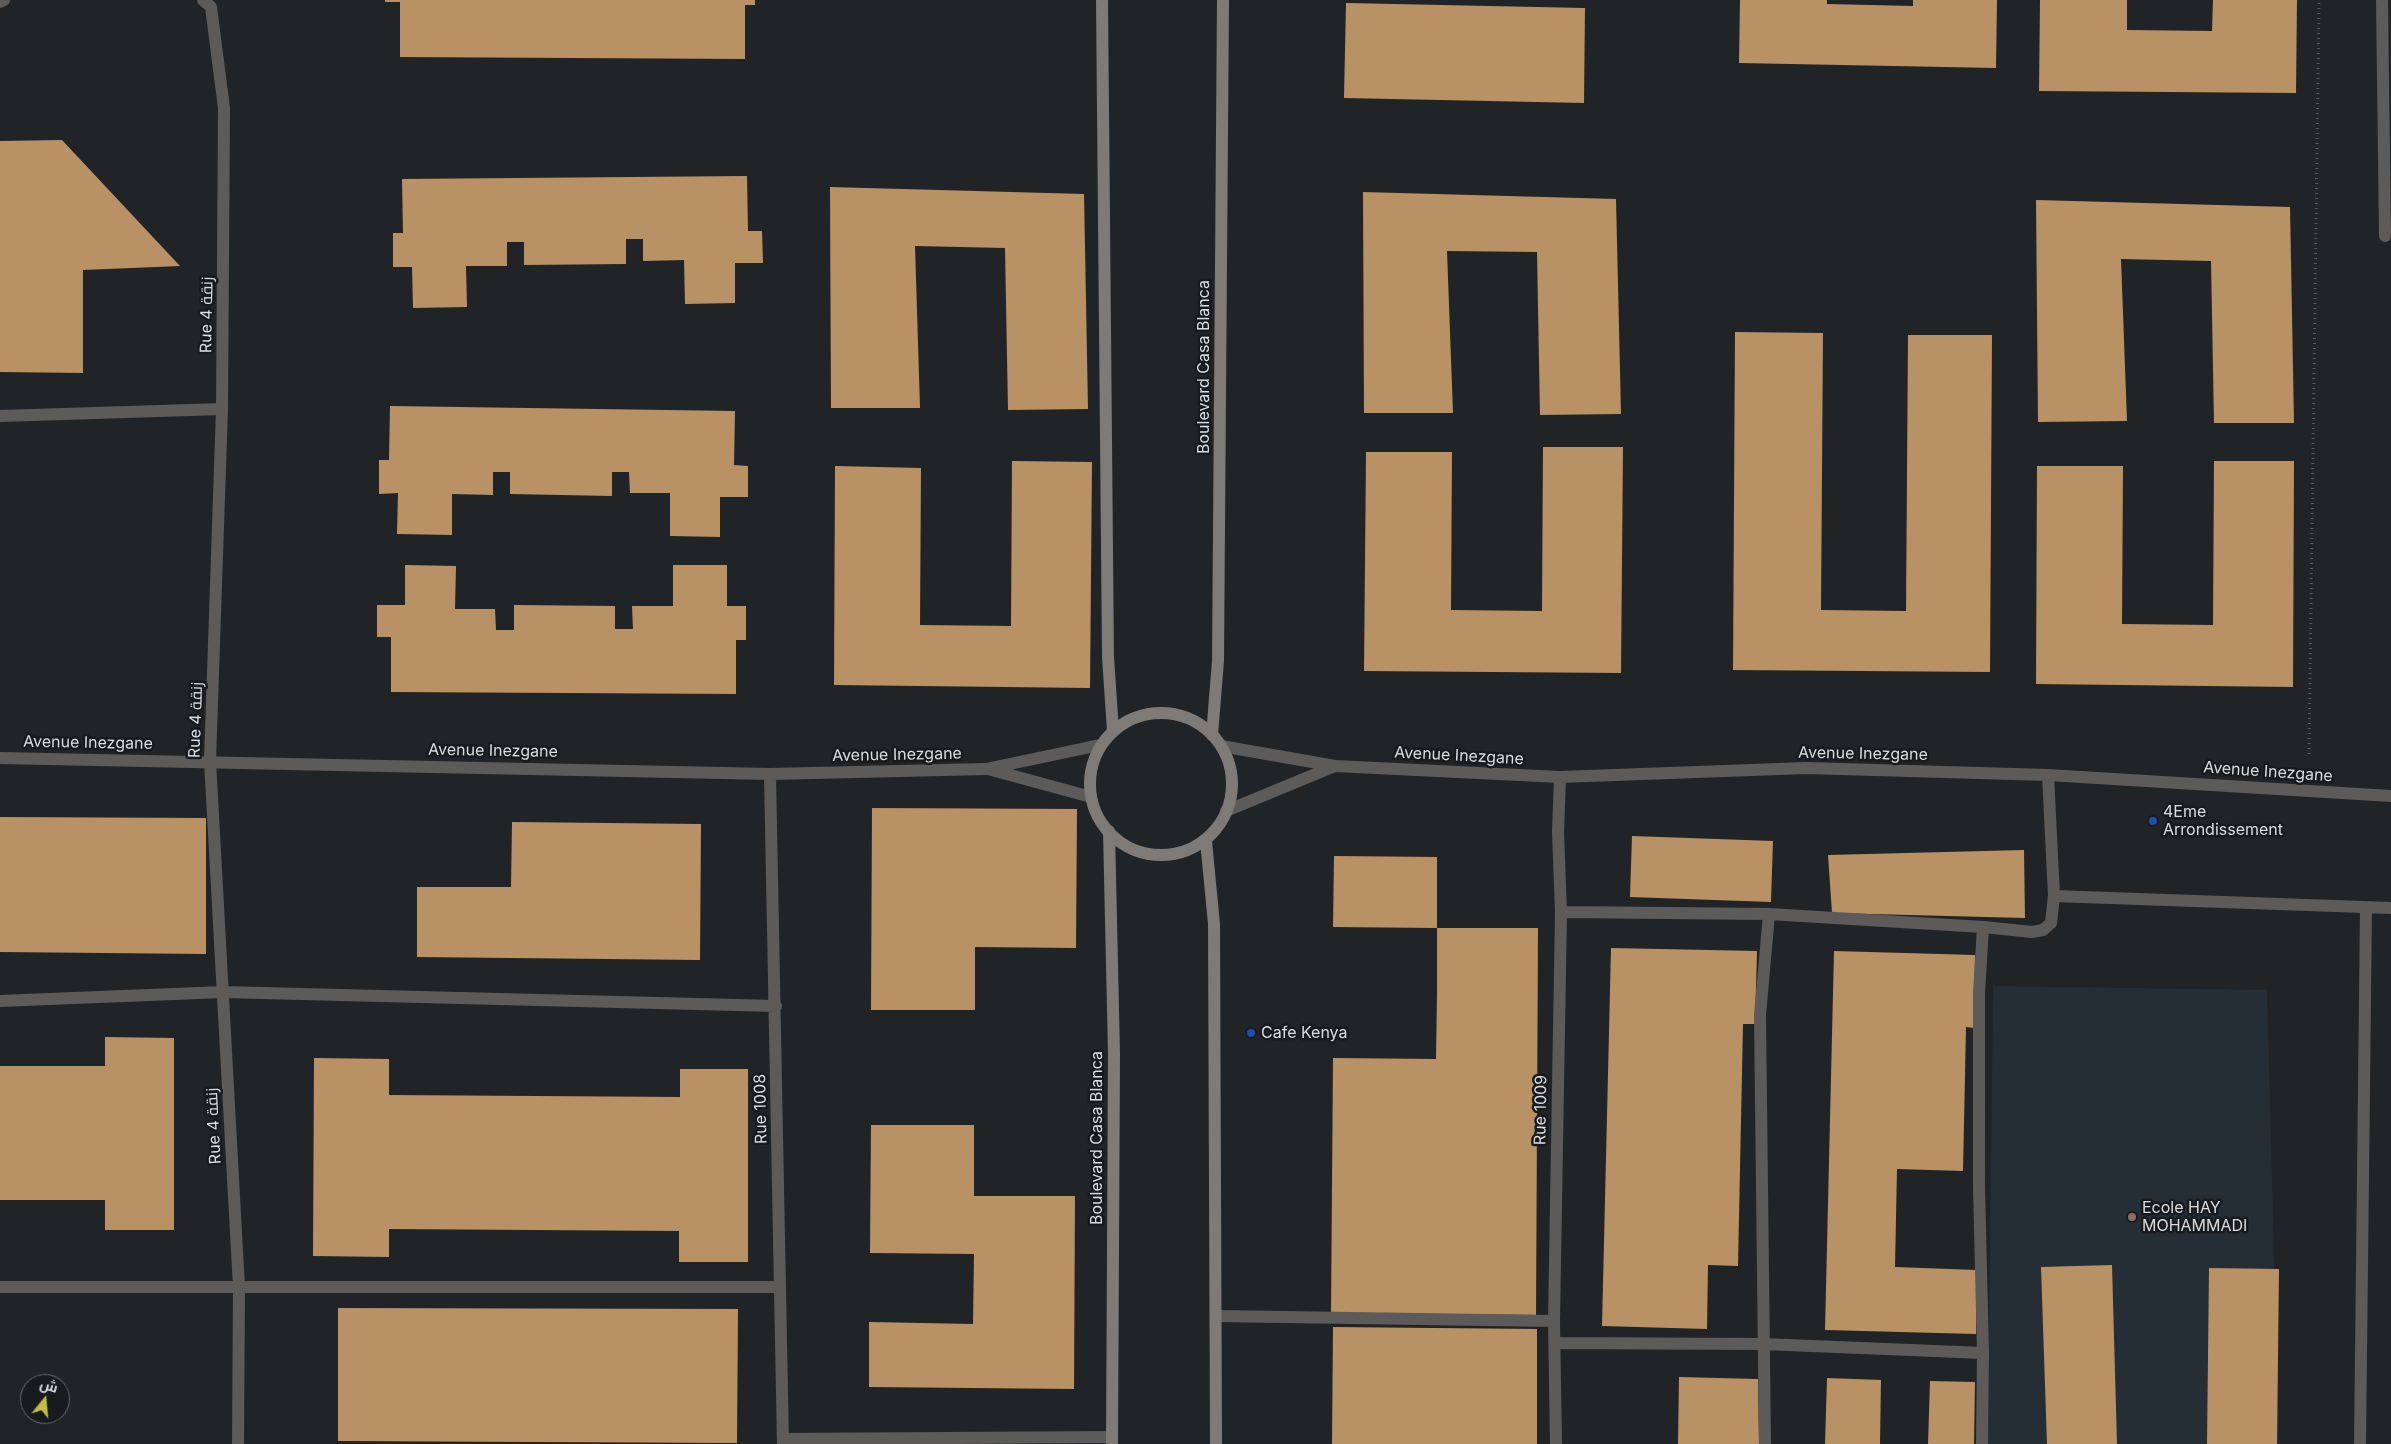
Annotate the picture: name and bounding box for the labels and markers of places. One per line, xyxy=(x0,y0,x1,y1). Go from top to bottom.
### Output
place label: 4Eme Arrondissement xyxy=(2163,802,2283,840)
marker: 4Eme Arrondissement xyxy=(2147,815,2159,827)
place label: Cafe Kenya xyxy=(1261,1023,1348,1043)
marker: Cafe Kenya xyxy=(1245,1027,1257,1039)
place label: Ecole HAY MOHAMMADI xyxy=(2142,1198,2247,1236)
marker: Ecole HAY MOHAMMADI xyxy=(2126,1211,2138,1223)

